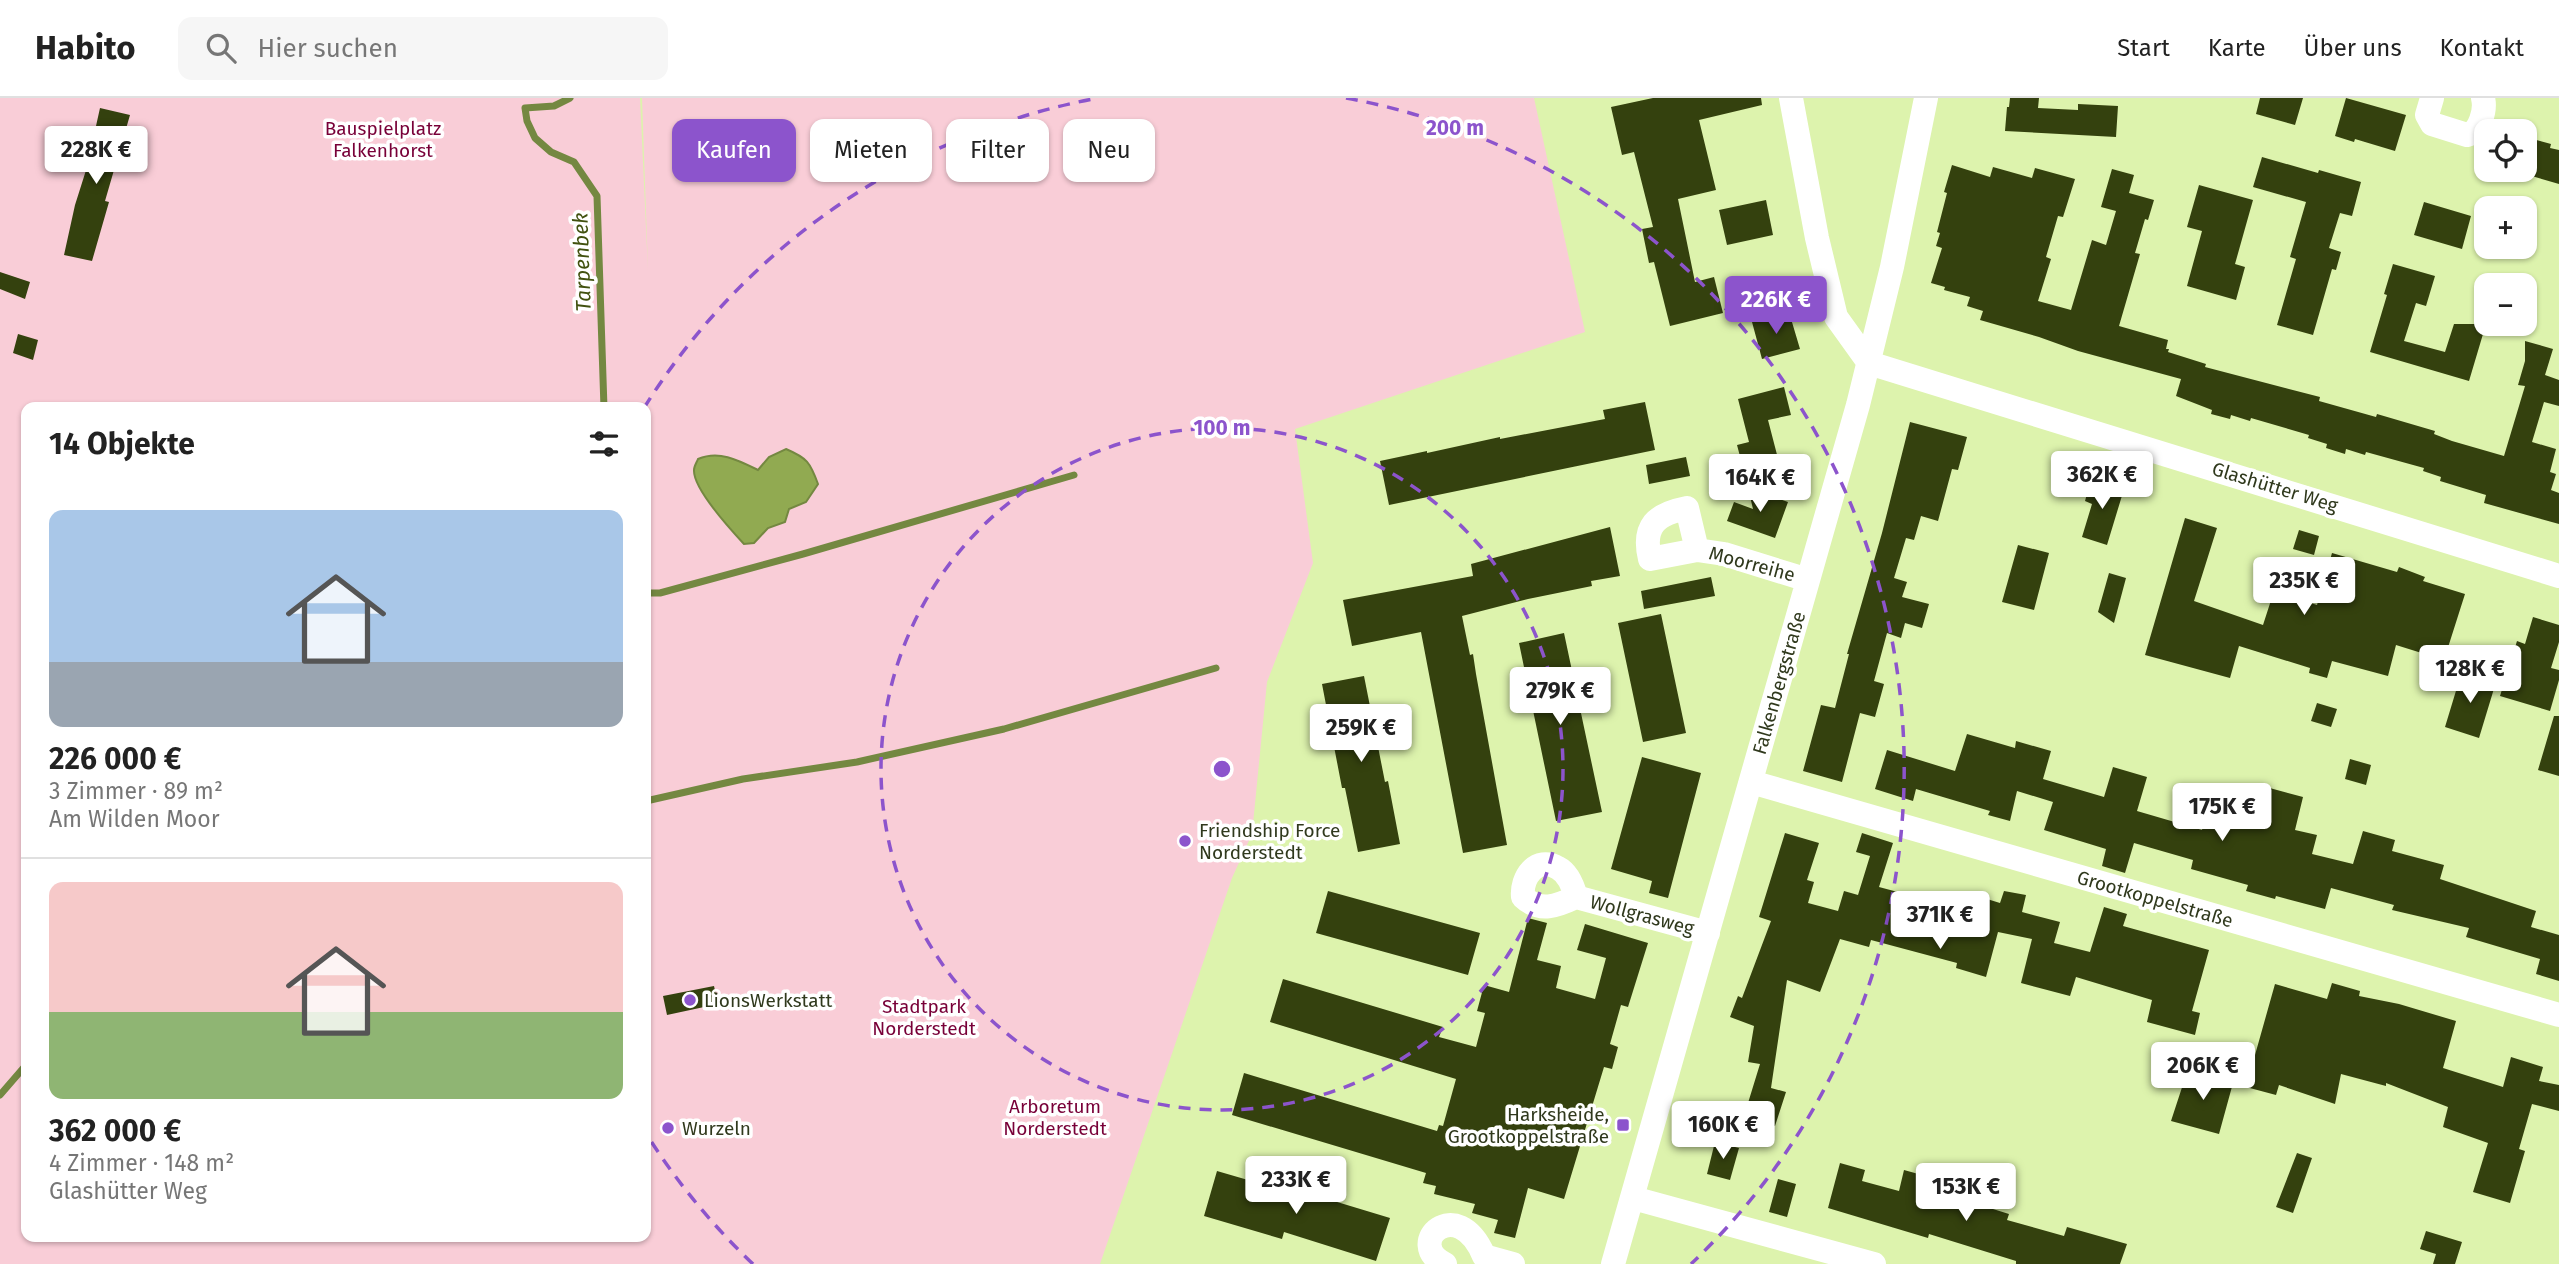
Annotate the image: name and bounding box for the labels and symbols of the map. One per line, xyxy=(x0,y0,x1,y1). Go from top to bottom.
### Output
text: 200 m xyxy=(1426,115,1484,141)
park label: Bauspielplatz Falkenhorst xyxy=(325,117,441,162)
pin: 228K € xyxy=(39,126,153,186)
water label: Tarpenbek xyxy=(567,212,597,312)
pin: 226K € xyxy=(1719,276,1833,336)
text: 100 m xyxy=(1193,415,1251,441)
pin: 362K € xyxy=(2045,452,2159,511)
pin: 164K € xyxy=(1703,454,1817,514)
street label: Glashütter Weg xyxy=(2209,457,2341,517)
street label: Moorreihe xyxy=(1706,541,1798,587)
pin: 235K € xyxy=(2247,558,2361,617)
street label: Falkenbergstraße xyxy=(1748,609,1810,757)
pin: 128K € xyxy=(2413,646,2527,705)
pin: 279K € xyxy=(1503,668,1617,727)
pin: 259K € xyxy=(1304,704,1418,764)
centre of rings xyxy=(1210,757,1234,781)
pin: 175K € xyxy=(2165,784,2279,843)
place label: Friendship Force Norderstedt xyxy=(1199,819,1340,864)
marker: Friendship Force Norderstedt xyxy=(1177,833,1193,849)
street label: Grootkoppelstraße xyxy=(2074,866,2236,932)
street label: Wollgrasweg xyxy=(1587,890,1697,940)
pin: 371K € xyxy=(1883,892,1997,951)
place label: LionsWerkstatt xyxy=(704,989,833,1012)
marker: LionsWerkstatt xyxy=(682,992,698,1008)
park label: Stadtpark Norderstedt xyxy=(872,995,976,1040)
pin: 206K € xyxy=(2146,1042,2260,1102)
park label: Arboretum Norderstedt xyxy=(1003,1095,1107,1140)
pin: 160K € xyxy=(1666,1102,1780,1161)
place label: Harksheide, Grootkoppelstraße xyxy=(1448,1103,1609,1148)
place label: Wurzeln xyxy=(682,1117,751,1140)
marker: Harksheide, Grootkoppelstraße xyxy=(1615,1117,1631,1133)
marker: Wurzeln xyxy=(660,1120,676,1136)
pin: 233K € xyxy=(1239,1156,1353,1216)
pin: 153K € xyxy=(1909,1164,2023,1223)

